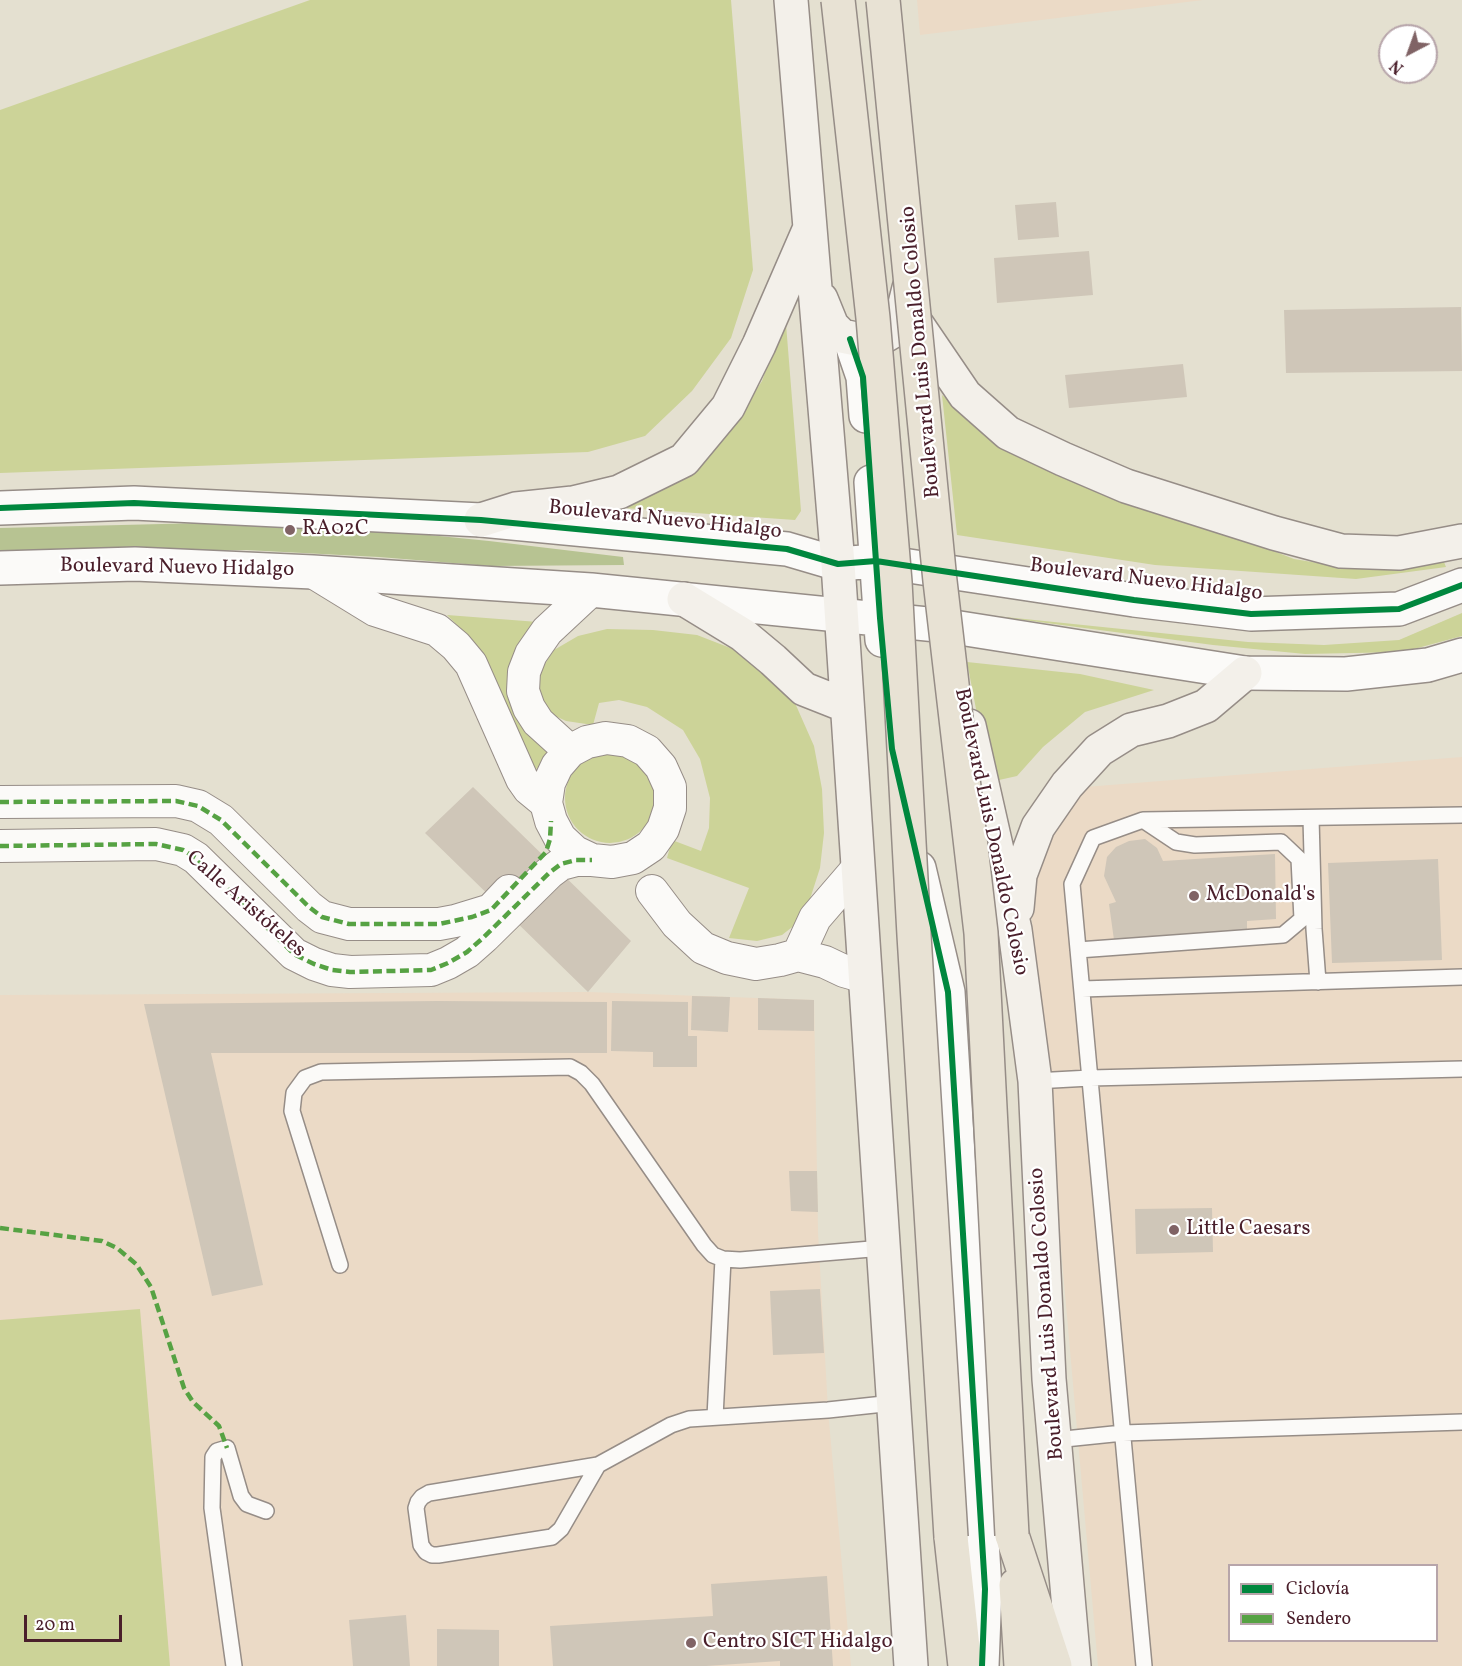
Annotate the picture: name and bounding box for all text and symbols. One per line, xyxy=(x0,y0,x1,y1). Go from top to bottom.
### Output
north arrow xyxy=(1378,24,1438,84)
text: N xyxy=(1386,54,1409,78)
street label: Boulevard Luis Donaldo Colosio xyxy=(897,205,947,499)
street label: Boulevard Nuevo Hidalgo xyxy=(547,496,783,546)
place label: RA02C xyxy=(302,517,369,543)
marker: RA02C xyxy=(283,523,297,537)
street label: Boulevard Nuevo Hidalgo xyxy=(60,554,294,584)
street label: Boulevard Nuevo Hidalgo xyxy=(1028,554,1264,608)
street label: Boulevard Luis Donaldo Colosio xyxy=(947,686,1033,978)
street label: Calle Aristóteles xyxy=(180,846,310,964)
place label: McDonald's xyxy=(1206,883,1315,909)
marker: McDonald's xyxy=(1187,889,1201,903)
street label: Boulevard Luis Donaldo Colosio xyxy=(1025,1167,1071,1461)
place label: Little Caesars xyxy=(1186,1217,1310,1243)
marker: Little Caesars xyxy=(1167,1223,1181,1237)
legend xyxy=(1228,1564,1438,1642)
text: Ciclovía xyxy=(1286,1577,1349,1602)
scale bar xyxy=(27,1603,124,1641)
text: Sendero xyxy=(1286,1607,1351,1632)
text: 20 m xyxy=(35,1613,75,1638)
place label: Centro SICT Hidalgo xyxy=(703,1630,893,1656)
marker: Centro SICT Hidalgo xyxy=(684,1636,698,1650)

